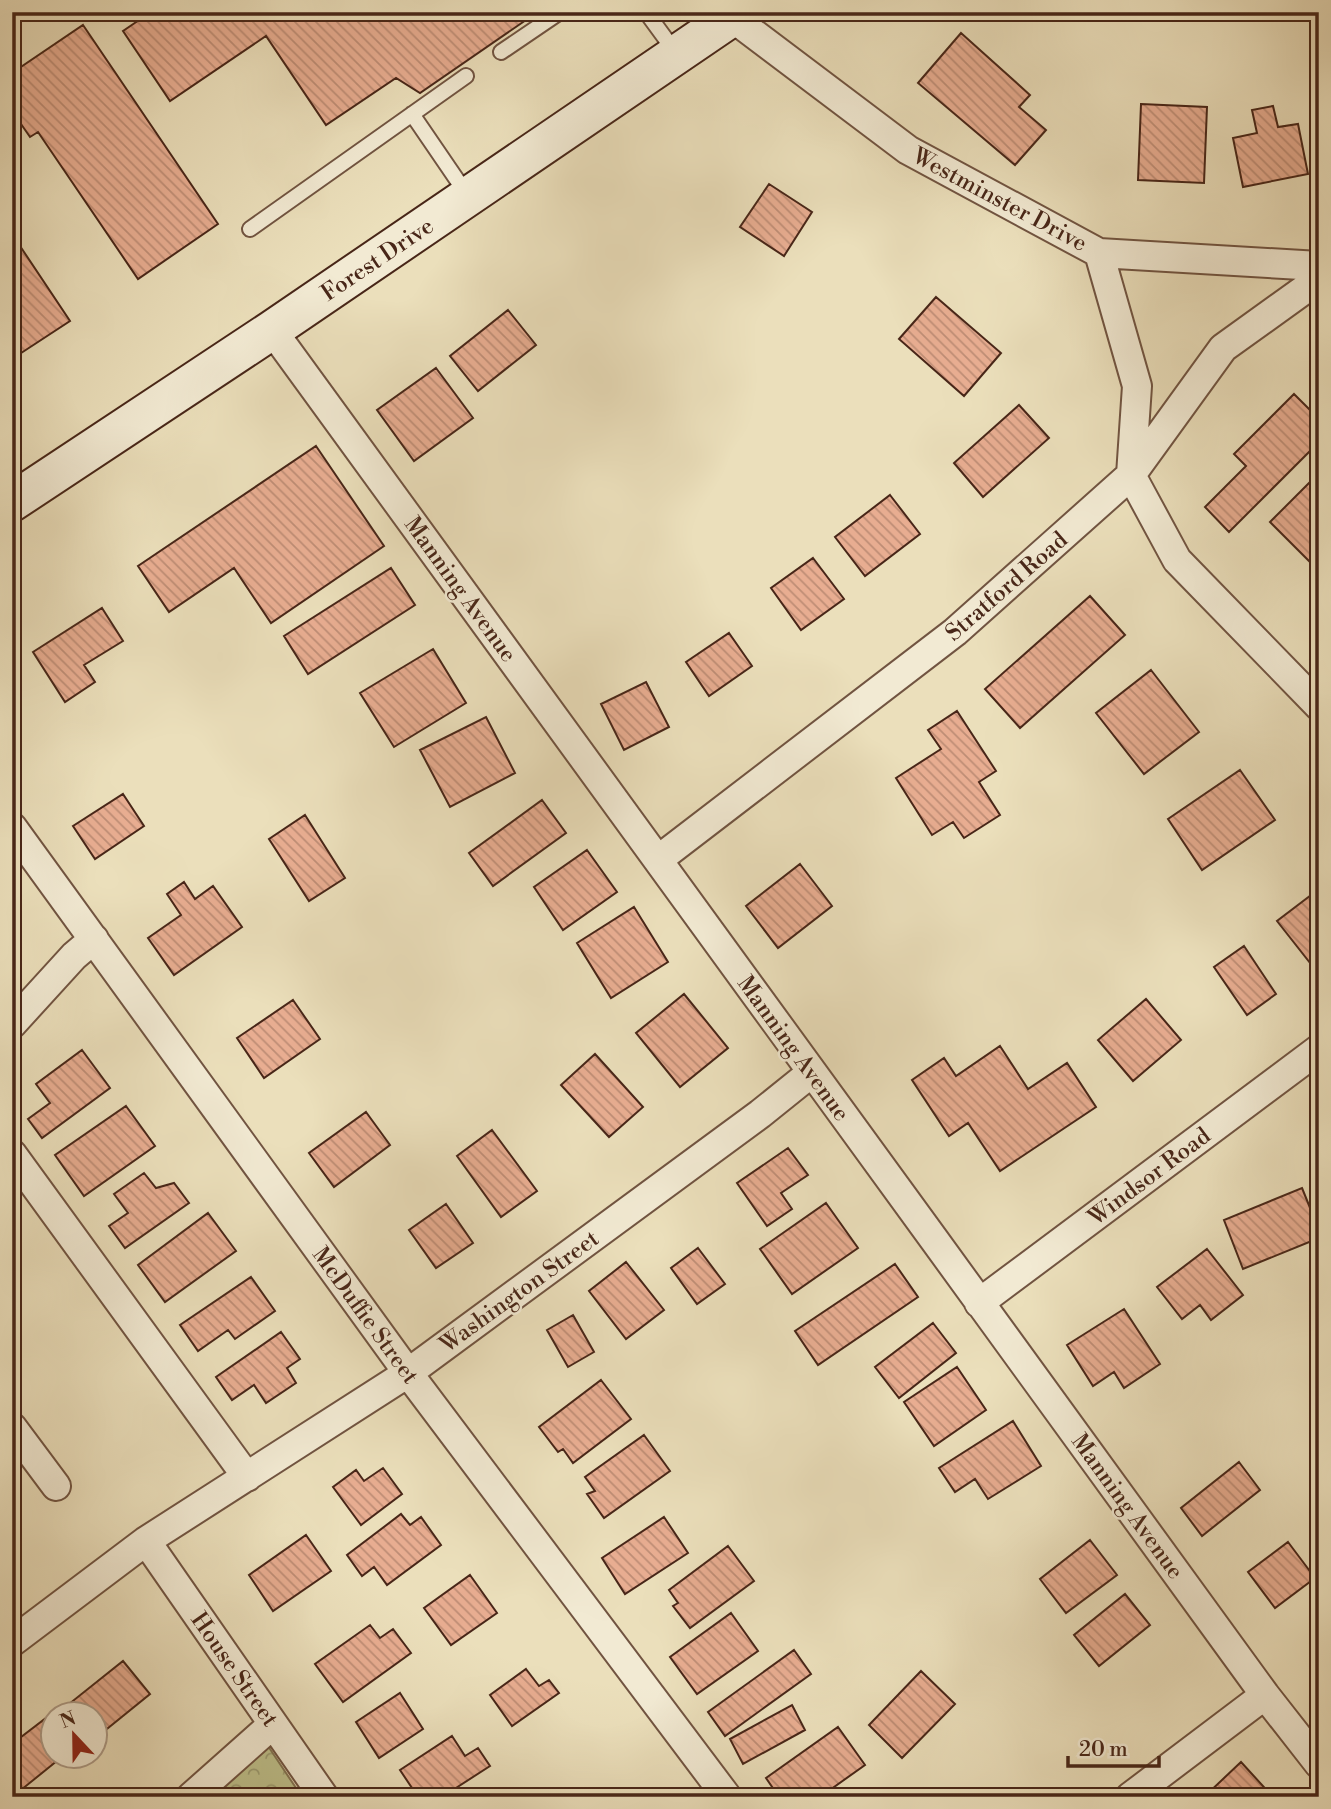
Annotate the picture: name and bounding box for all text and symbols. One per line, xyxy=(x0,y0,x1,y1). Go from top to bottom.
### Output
street label: Westminster Drive xyxy=(906,142,1092,258)
street label: Forest Drive xyxy=(316,212,439,308)
street label: Manning Avenue xyxy=(398,511,522,668)
street label: Stratford Road xyxy=(940,526,1073,647)
street label: Manning Avenue xyxy=(731,970,855,1127)
street label: Windsor Road xyxy=(1082,1122,1216,1232)
street label: Washington Street xyxy=(434,1225,605,1359)
street label: McDuffie Street xyxy=(306,1242,424,1390)
street label: Manning Avenue xyxy=(1065,1428,1189,1585)
street label: House Street xyxy=(184,1607,284,1732)
north arrow xyxy=(38,1700,108,1770)
text: N xyxy=(57,1706,79,1734)
scale bar xyxy=(1068,1725,1160,1769)
text: 20 m xyxy=(1079,1737,1128,1763)

